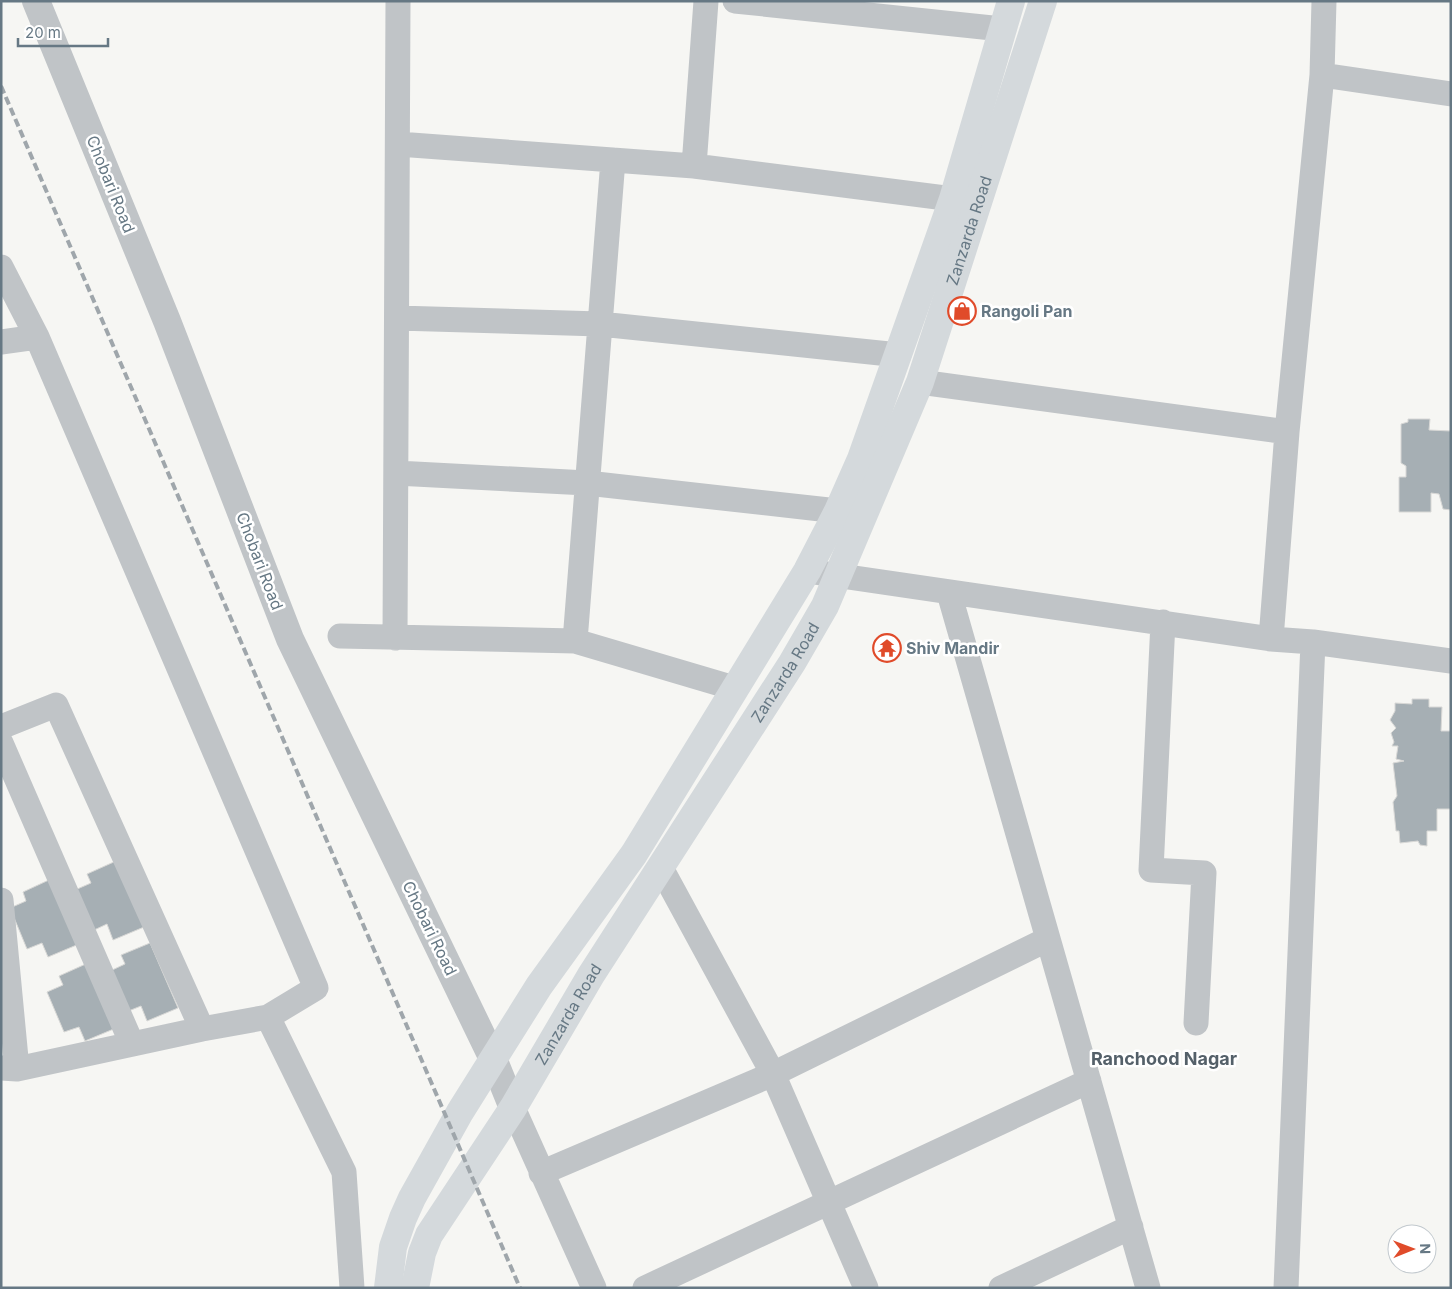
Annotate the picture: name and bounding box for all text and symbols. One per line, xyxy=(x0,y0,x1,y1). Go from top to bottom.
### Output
scale bar xyxy=(18,15,108,47)
text: 20 m xyxy=(25,23,61,42)
street label: Chobari Road xyxy=(82,133,140,235)
street label: Zanzarda Road xyxy=(942,173,996,288)
shop icon: Rangoli Pan xyxy=(947,296,977,326)
place label: Rangoli Pan xyxy=(981,301,1072,321)
street label: Chobari Road xyxy=(232,509,288,613)
street label: Zanzarda Road xyxy=(746,619,823,726)
temple icon: Shiv Mandir xyxy=(872,633,902,663)
place label: Shiv Mandir xyxy=(906,638,1000,658)
street label: Chobari Road xyxy=(398,877,462,979)
street label: Zanzarda Road xyxy=(531,960,606,1068)
district label: Ranchood Nagar xyxy=(1091,1048,1237,1069)
north arrow xyxy=(1387,1224,1437,1274)
text: N xyxy=(1417,1243,1434,1254)

